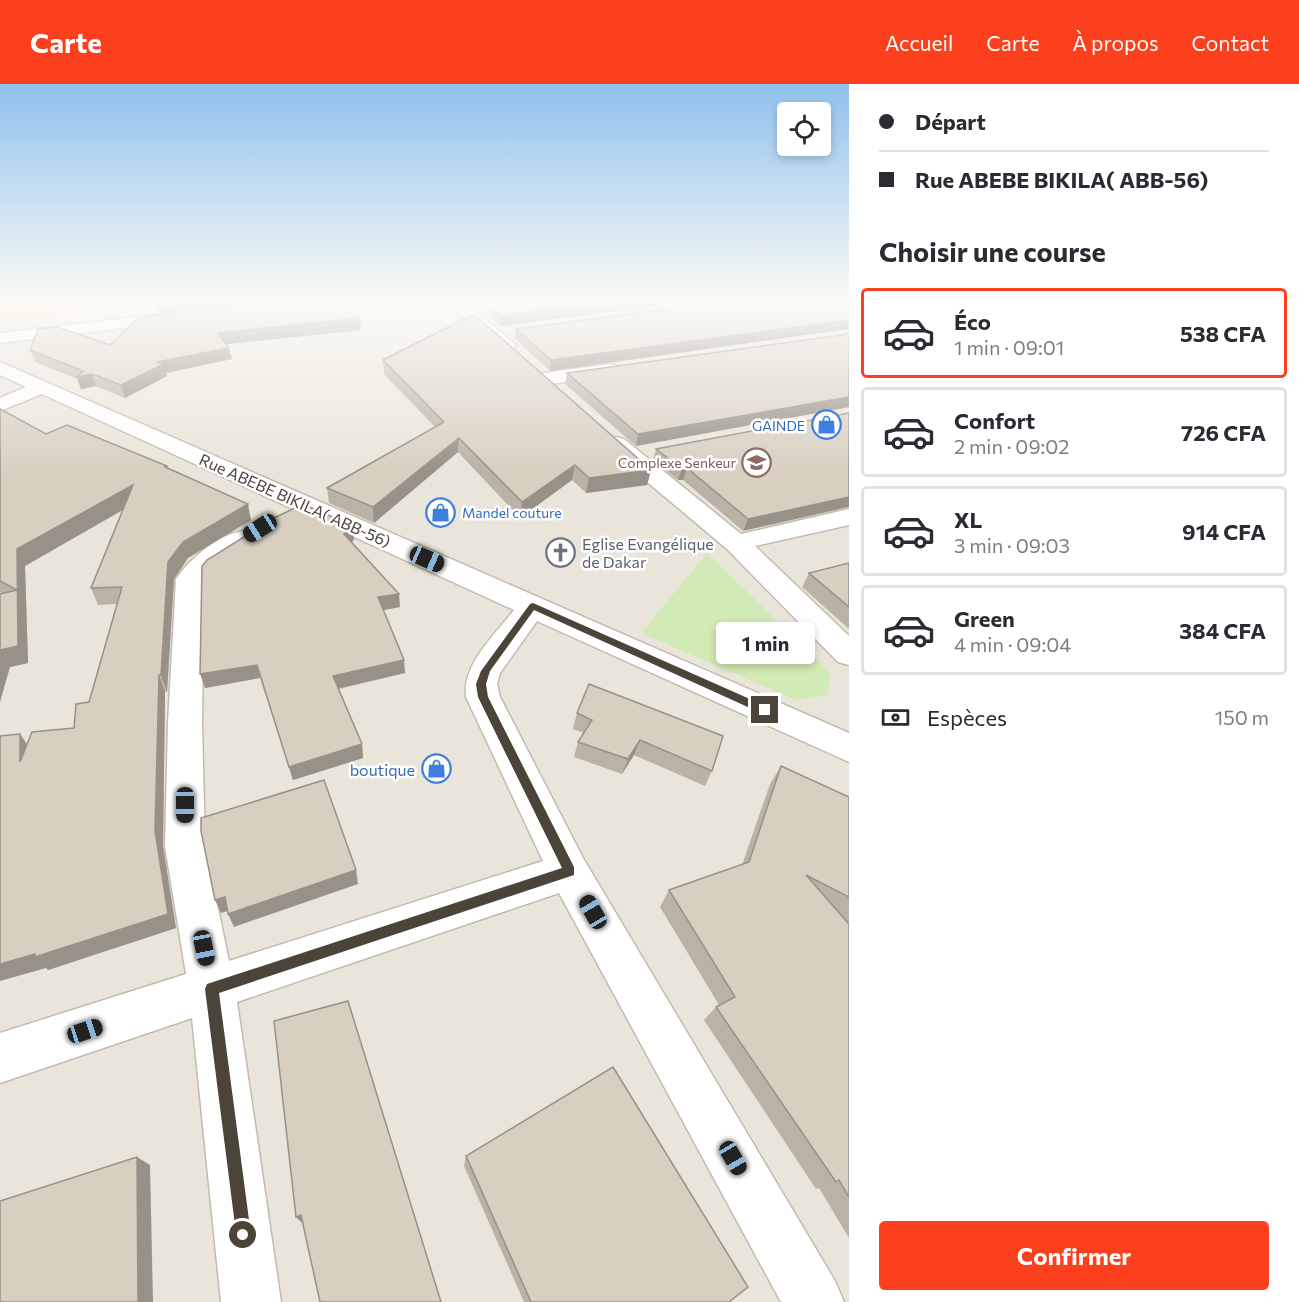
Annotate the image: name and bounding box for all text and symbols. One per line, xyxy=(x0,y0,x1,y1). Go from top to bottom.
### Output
text: Carte xyxy=(30,25,102,59)
text: Accueil xyxy=(885,30,953,55)
text: Carte xyxy=(986,30,1040,55)
text: À propos xyxy=(1073,30,1158,55)
text: Contact xyxy=(1191,30,1269,55)
map controls xyxy=(777,102,831,156)
button: locate xyxy=(777,102,831,156)
text: Départ xyxy=(915,108,986,135)
text: Rue ABEBE BIKILA( ABB-56) xyxy=(915,166,1208,193)
text: Choisir une course xyxy=(879,235,1106,268)
icon: car xyxy=(882,306,936,360)
text: Éco xyxy=(954,308,991,335)
text: 538 CFA xyxy=(1180,320,1266,347)
text: 1 min · 09:01 xyxy=(954,335,1064,359)
icon: car xyxy=(882,405,936,459)
text: Confort xyxy=(954,407,1035,434)
shop icon: GAINDE xyxy=(810,409,842,441)
place label: GAINDE xyxy=(752,417,805,434)
text: 726 CFA xyxy=(1181,419,1266,446)
text: 2 min · 09:02 xyxy=(954,434,1069,458)
school or university icon: Complexe Senkeur xyxy=(741,446,773,478)
street label: Rue ABEBE BIKILA( ABB-56) xyxy=(196,449,394,551)
place label: Complexe Senkeur xyxy=(618,454,736,471)
shop icon: Mandel couture xyxy=(425,496,457,528)
place label: Mandel couture xyxy=(462,504,562,521)
icon: car xyxy=(882,504,936,558)
text: XL xyxy=(954,506,982,533)
car xyxy=(240,511,280,545)
text: 914 CFA xyxy=(1182,518,1266,545)
text: 3 min · 09:03 xyxy=(954,533,1070,557)
place label: Eglise Evangélique de Dakar xyxy=(582,534,714,571)
church icon: Eglise Evangélique de Dakar xyxy=(545,536,577,568)
car xyxy=(407,543,447,575)
icon: car xyxy=(882,603,936,657)
text: Green xyxy=(954,605,1015,632)
text: 384 CFA xyxy=(1179,617,1266,644)
callout: 1 min xyxy=(716,623,814,665)
text: 1 min xyxy=(742,631,789,655)
text: 4 min · 09:04 xyxy=(954,632,1071,656)
route end xyxy=(751,696,778,723)
icon: cash xyxy=(879,701,912,734)
text: Espèces xyxy=(927,704,1007,731)
text: 150 m xyxy=(1215,705,1269,729)
shop icon: boutique xyxy=(420,753,452,785)
place label: boutique xyxy=(350,760,415,779)
car xyxy=(176,787,194,823)
car xyxy=(576,892,610,932)
car xyxy=(192,929,216,967)
car xyxy=(65,1017,105,1045)
car xyxy=(716,1138,750,1178)
route start xyxy=(229,1221,256,1248)
button: Confirmer xyxy=(879,1221,1269,1290)

